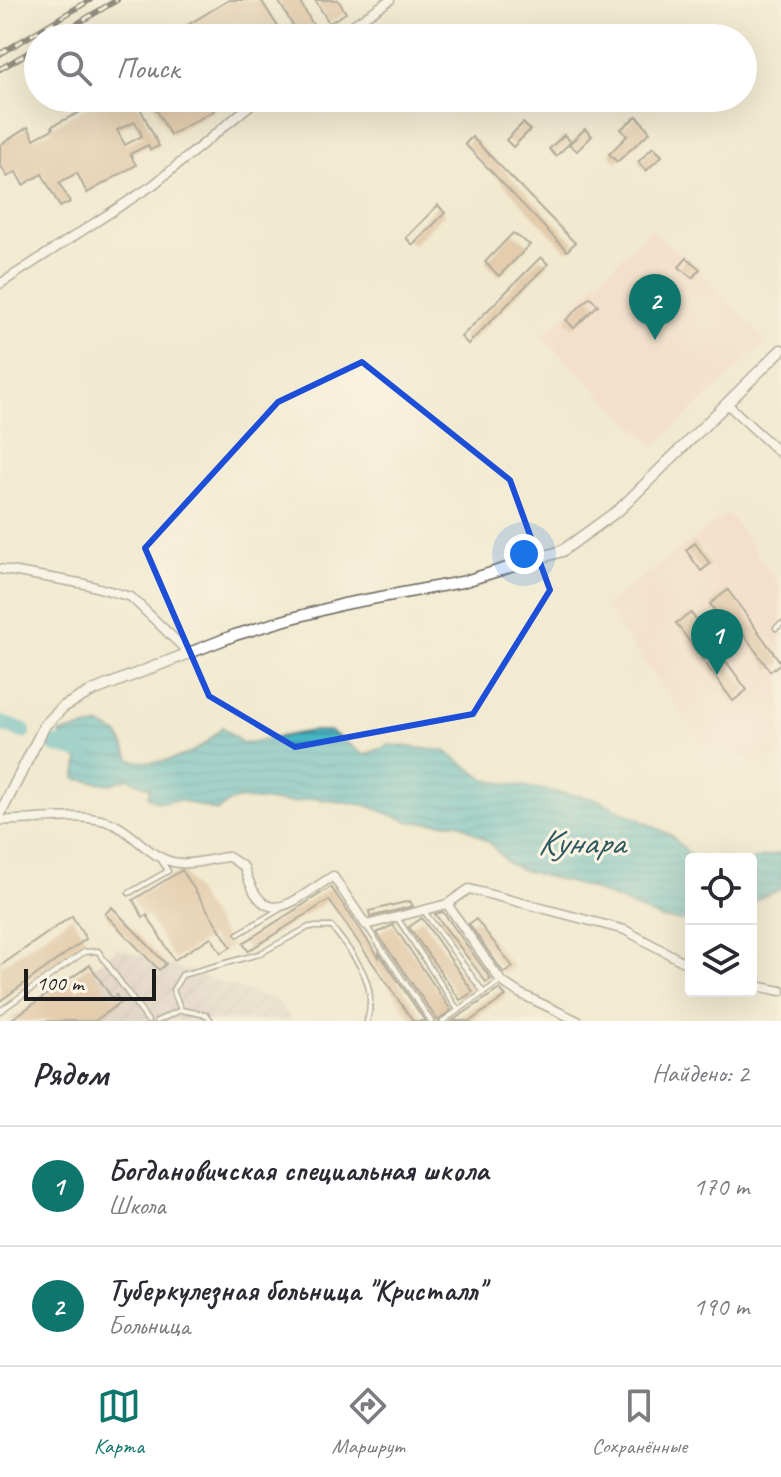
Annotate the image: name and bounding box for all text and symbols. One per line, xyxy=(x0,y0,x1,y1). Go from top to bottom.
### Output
search box xyxy=(24,24,757,112)
icon: search xyxy=(52,46,96,90)
text: Поиск xyxy=(116,49,179,87)
pin: 2 xyxy=(629,274,681,340)
your location xyxy=(504,534,544,574)
pin: 1 xyxy=(691,609,743,675)
water label: Кунара xyxy=(538,819,629,865)
map controls xyxy=(685,853,757,997)
button: locate xyxy=(685,853,757,925)
button: layers xyxy=(685,925,757,997)
scale bar xyxy=(24,965,156,1001)
text: 100 m xyxy=(36,969,83,997)
text: Рядом xyxy=(32,1052,108,1095)
text: Найдено: 2 xyxy=(652,1057,749,1090)
text: Богдановичская специальная школа xyxy=(108,1151,488,1189)
text: 1 xyxy=(52,1170,64,1203)
text: 170 m xyxy=(693,1170,749,1203)
text: Школа xyxy=(108,1189,165,1222)
text: Туберкулезная больница "Кристалл" xyxy=(108,1271,485,1309)
text: 2 xyxy=(52,1290,64,1323)
text: 190 m xyxy=(693,1290,749,1323)
text: Больница xyxy=(108,1309,190,1342)
tab: Карта xyxy=(94,1384,144,1460)
tab: Маршрут xyxy=(332,1384,404,1460)
tab: Сохранённые xyxy=(592,1384,687,1460)

